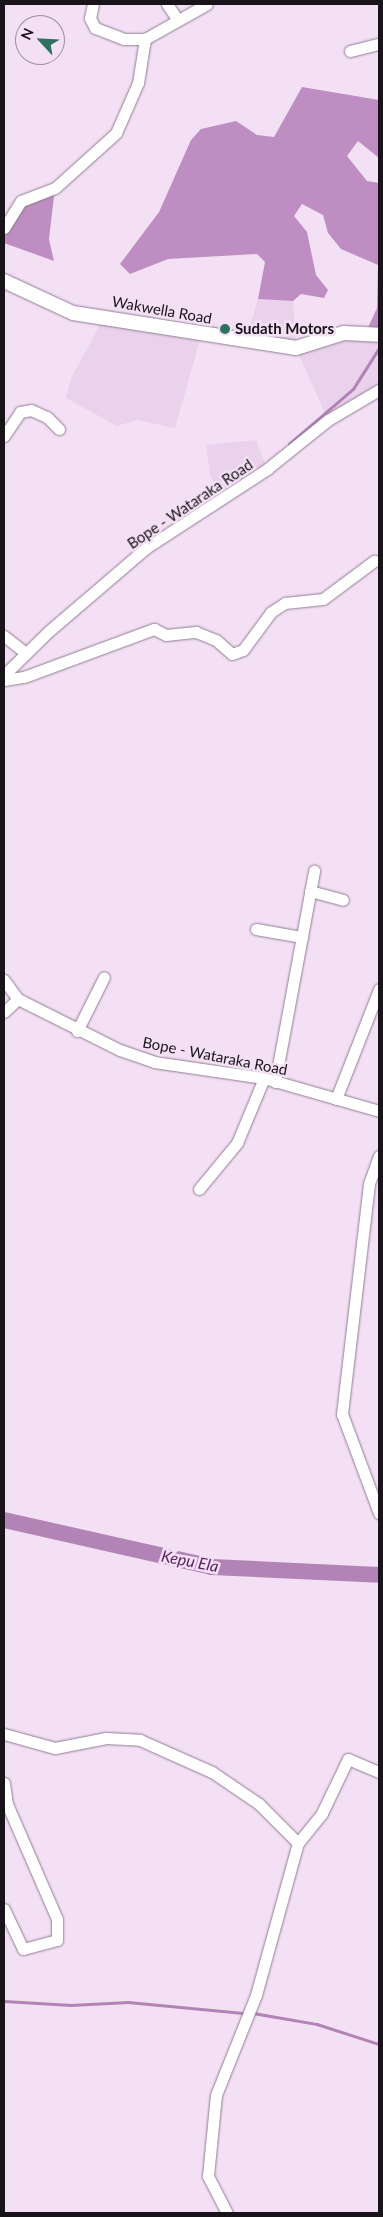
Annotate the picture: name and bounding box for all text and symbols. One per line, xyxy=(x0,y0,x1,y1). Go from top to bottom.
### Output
north arrow xyxy=(15,15,65,65)
text: N xyxy=(17,25,37,42)
street label: Wakwella Road xyxy=(111,292,213,328)
place label: Sudath Motors xyxy=(235,320,334,338)
marker: Sudath Motors xyxy=(219,323,231,335)
street label: Bope - Wataraka Road xyxy=(124,455,256,553)
street label: Bope - Wataraka Road xyxy=(141,1033,289,1079)
water label: Kepu Ela xyxy=(160,1546,220,1576)

